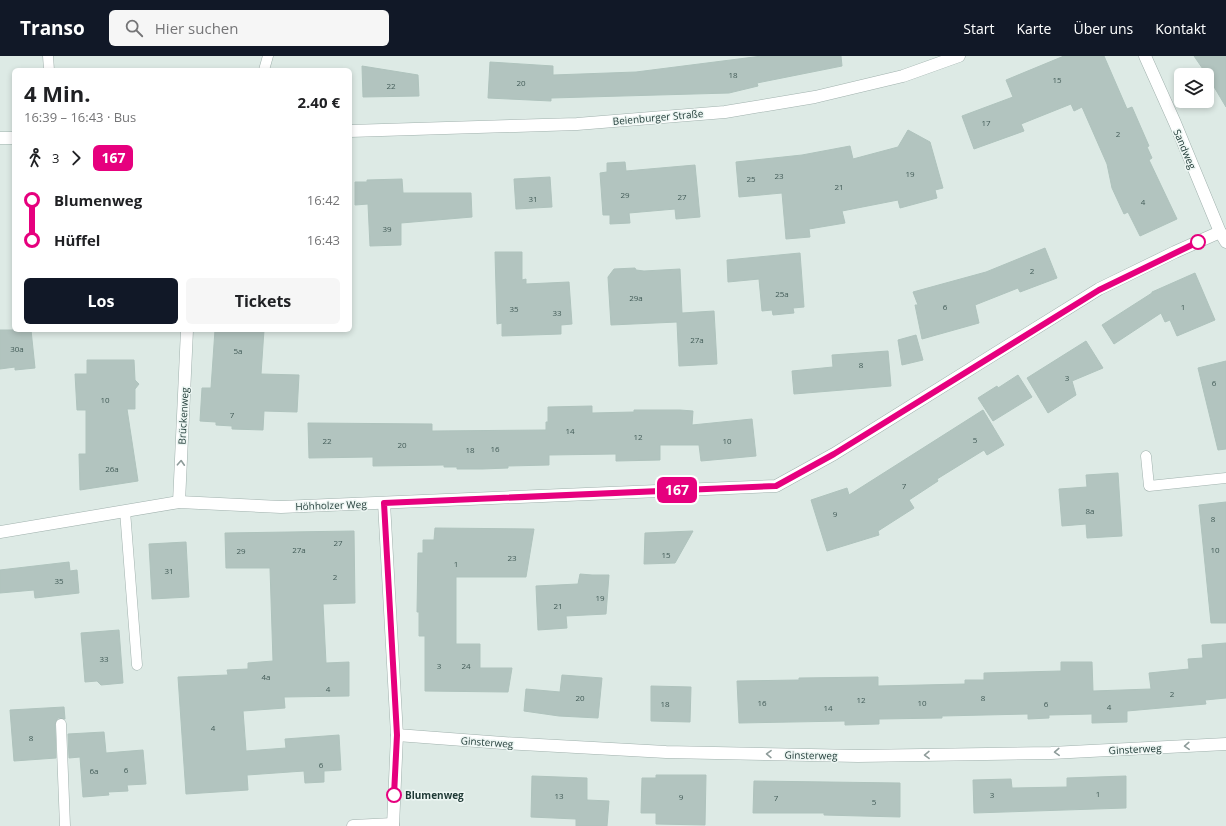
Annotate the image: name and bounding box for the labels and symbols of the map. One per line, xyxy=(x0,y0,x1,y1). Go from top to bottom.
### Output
house number: 18 xyxy=(728,69,738,80)
house number: 15 xyxy=(1052,74,1062,85)
house number: 20 xyxy=(516,77,526,88)
house number: 22 xyxy=(386,80,396,91)
street label: Beienburger Straße xyxy=(612,106,704,128)
house number: 17 xyxy=(981,117,991,128)
street label: Sandweg xyxy=(1170,127,1200,172)
house number: 2 xyxy=(1116,128,1121,139)
house number: 19 xyxy=(905,168,915,179)
house number: 23 xyxy=(774,170,784,181)
house number: 25 xyxy=(746,173,756,184)
house number: 21 xyxy=(834,181,844,192)
house number: 29 xyxy=(620,189,630,200)
house number: 27 xyxy=(677,191,687,202)
house number: 31 xyxy=(528,193,538,204)
house number: 4 xyxy=(1141,196,1146,207)
house number: 39 xyxy=(382,223,392,234)
unlabelled marker xyxy=(1190,234,1206,250)
house number: 2 xyxy=(1030,265,1035,276)
house number: 25a xyxy=(775,288,789,299)
house number: 29a xyxy=(629,292,643,303)
house number: 6 xyxy=(943,301,948,312)
house number: 1 xyxy=(1181,301,1185,312)
house number: 35 xyxy=(509,303,519,314)
house number: 33 xyxy=(552,307,562,318)
house number: 27a xyxy=(690,334,704,345)
house number: 30a xyxy=(10,343,24,354)
house number: 5a xyxy=(233,345,243,356)
house number: 8 xyxy=(859,359,864,370)
house number: 3 xyxy=(1065,372,1070,383)
house number: 6 xyxy=(1212,377,1217,388)
street label: Brückenweg xyxy=(175,386,192,445)
house number: 10 xyxy=(100,394,110,405)
house number: 7 xyxy=(230,409,235,420)
house number: 14 xyxy=(565,425,575,436)
house number: 12 xyxy=(633,431,643,442)
house number: 5 xyxy=(973,434,978,445)
house number: 22 xyxy=(322,435,332,446)
house number: 10 xyxy=(722,435,732,446)
house number: 20 xyxy=(397,439,407,450)
house number: 16 xyxy=(490,443,500,454)
house number: 18 xyxy=(465,444,475,455)
one-way arrow xyxy=(177,460,185,466)
house number: 26a xyxy=(105,463,119,474)
line badge: 167 xyxy=(654,477,700,503)
house number: 7 xyxy=(902,480,907,491)
street label: Höhholzer Weg xyxy=(295,497,368,513)
house number: 8a xyxy=(1085,505,1095,516)
house number: 9 xyxy=(833,508,838,519)
house number: 8 xyxy=(1211,513,1216,524)
house number: 27 xyxy=(333,537,343,548)
house number: 27a xyxy=(292,544,306,555)
house number: 10 xyxy=(1210,544,1220,555)
house number: 29 xyxy=(236,545,246,556)
house number: 15 xyxy=(661,549,671,560)
house number: 23 xyxy=(507,552,517,563)
house number: 1 xyxy=(454,558,458,569)
house number: 31 xyxy=(164,565,174,576)
house number: 2 xyxy=(333,571,338,582)
house number: 35 xyxy=(54,575,64,586)
house number: 19 xyxy=(595,592,605,603)
house number: 21 xyxy=(553,600,563,611)
house number: 33 xyxy=(99,653,109,664)
house number: 3 xyxy=(437,660,442,671)
house number: 24 xyxy=(461,660,471,671)
house number: 4a xyxy=(261,671,271,682)
house number: 4 xyxy=(326,683,331,694)
house number: 2 xyxy=(1170,688,1175,699)
house number: 20 xyxy=(575,692,585,703)
house number: 8 xyxy=(981,692,986,703)
house number: 12 xyxy=(856,694,866,705)
house number: 16 xyxy=(757,697,767,708)
house number: 10 xyxy=(917,697,927,708)
house number: 18 xyxy=(660,698,670,709)
house number: 6 xyxy=(1044,698,1049,709)
house number: 4 xyxy=(1107,701,1112,712)
house number: 14 xyxy=(823,702,833,713)
house number: 4 xyxy=(211,722,216,733)
house number: 8 xyxy=(29,732,34,743)
street label: Ginsterweg xyxy=(460,733,514,751)
street label: Ginsterweg xyxy=(1108,741,1162,757)
one-way arrow xyxy=(1184,742,1190,751)
street label: Ginsterweg xyxy=(784,748,838,762)
one-way arrow xyxy=(1054,748,1060,757)
one-way arrow xyxy=(766,750,772,758)
one-way arrow xyxy=(924,751,930,759)
house number: 6 xyxy=(319,759,324,770)
house number: 6 xyxy=(124,764,129,775)
house number: 6a xyxy=(89,765,99,776)
marker: Blumenweg xyxy=(386,787,402,803)
place label: Blumenweg xyxy=(405,788,464,802)
house number: 1 xyxy=(1096,788,1100,799)
house number: 3 xyxy=(990,789,995,800)
house number: 13 xyxy=(554,790,564,801)
house number: 9 xyxy=(679,791,684,802)
house number: 7 xyxy=(774,792,779,803)
house number: 5 xyxy=(872,796,877,807)

